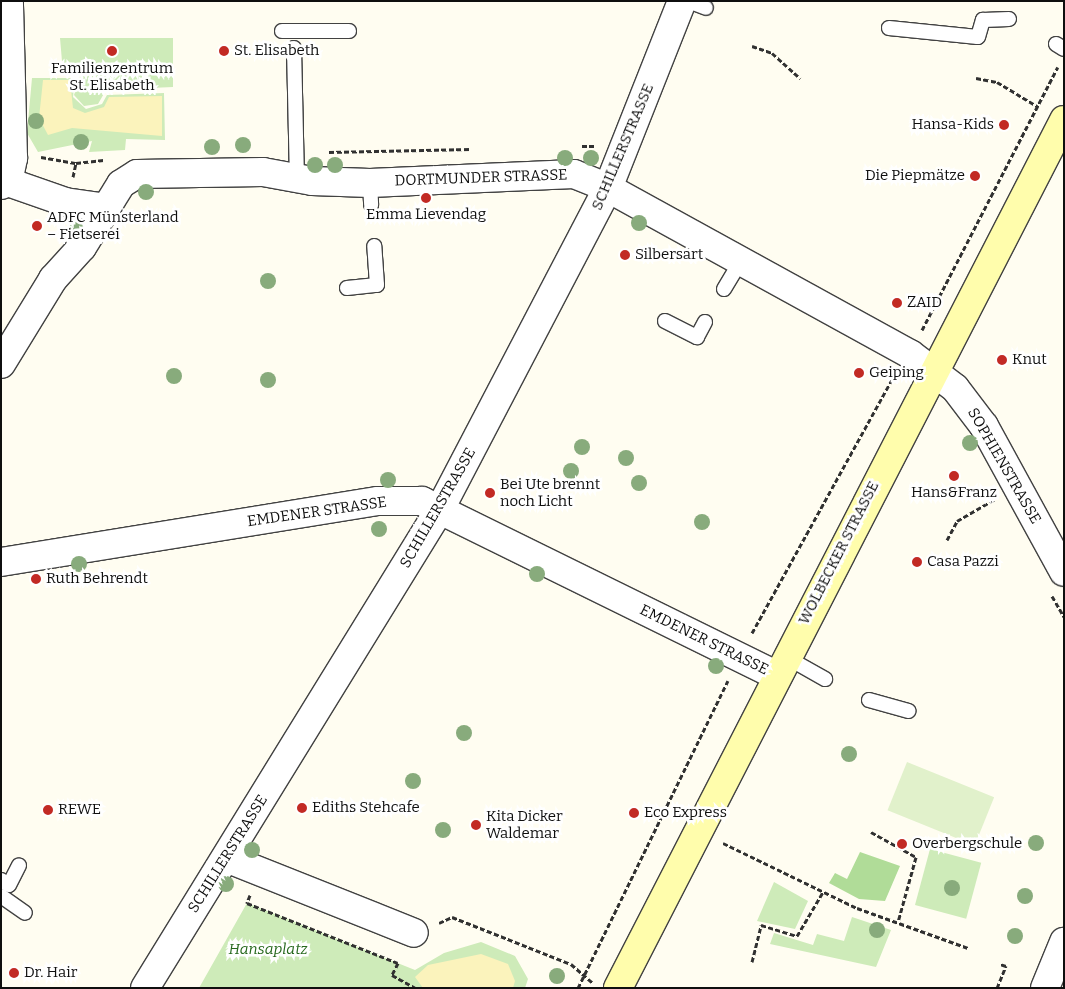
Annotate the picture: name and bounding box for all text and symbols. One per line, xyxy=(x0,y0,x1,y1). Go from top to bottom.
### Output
place label: St. Elisabeth xyxy=(234,42,319,60)
marker: Familienzentrum St. Elisabeth xyxy=(106,45,118,57)
marker: St. Elisabeth xyxy=(218,45,230,57)
place label: Familienzentrum St. Elisabeth xyxy=(51,59,173,94)
street label: SCHILLERSTRASSE xyxy=(588,81,658,213)
place label: Hansa-Kids xyxy=(911,116,994,134)
marker: Hansa-Kids xyxy=(998,119,1010,131)
street label: DORTMUNDER STRASSE xyxy=(394,166,568,190)
place label: Die Piepmätze xyxy=(865,167,965,185)
marker: Die Piepmätze xyxy=(969,170,981,182)
marker: Emma Lievendag xyxy=(420,192,432,204)
place label: Emma Lievendag xyxy=(366,206,486,224)
place label: ADFC Münsterland – Fietserei xyxy=(47,208,179,243)
marker: ADFC Münsterland – Fietserei xyxy=(31,220,43,232)
place label: Silbersart xyxy=(635,246,703,264)
marker: Silbersart xyxy=(619,249,631,261)
place label: ZAID xyxy=(907,294,942,312)
marker: ZAID xyxy=(891,297,903,309)
place label: Knut xyxy=(1012,351,1047,369)
marker: Knut xyxy=(996,354,1008,366)
place label: Geiping xyxy=(869,364,924,382)
marker: Geiping xyxy=(853,367,865,379)
street label: SOPHIENSTRASSE xyxy=(963,405,1045,527)
street label: SCHILLERSTRASSE xyxy=(396,445,480,571)
marker: Hans&Franz xyxy=(948,470,960,482)
place label: Bei Ute brennt noch Licht xyxy=(500,475,600,510)
street label: WOLBECKER STRASSE xyxy=(795,478,883,628)
place label: Hans&Franz xyxy=(911,484,997,502)
marker: Bei Ute brennt noch Licht xyxy=(484,487,496,499)
street label: EMDENER STRASSE xyxy=(246,493,388,531)
place label: Casa Pazzi xyxy=(927,553,999,571)
marker: Casa Pazzi xyxy=(911,556,923,568)
place label: Ruth Behrendt xyxy=(46,570,148,588)
marker: Ruth Behrendt xyxy=(30,573,42,585)
street label: EMDENER STRASSE xyxy=(637,601,771,679)
street label: SCHILLERSTRASSE xyxy=(184,792,272,916)
place label: Ediths Stehcafe xyxy=(312,799,420,817)
place label: REWE xyxy=(58,801,101,819)
marker: Ediths Stehcafe xyxy=(296,802,308,814)
marker: REWE xyxy=(42,804,54,816)
place label: Eco Express xyxy=(644,804,727,822)
place label: Kita Dicker Waldemar xyxy=(486,807,563,842)
marker: Eco Express xyxy=(628,807,640,819)
marker: Kita Dicker Waldemar xyxy=(470,819,482,831)
place label: Overbergschule xyxy=(912,835,1022,853)
marker: Overbergschule xyxy=(896,838,908,850)
park label: Hansaplatz xyxy=(228,941,308,959)
place label: Dr. Hair xyxy=(24,964,77,982)
marker: Dr. Hair xyxy=(8,967,20,979)

